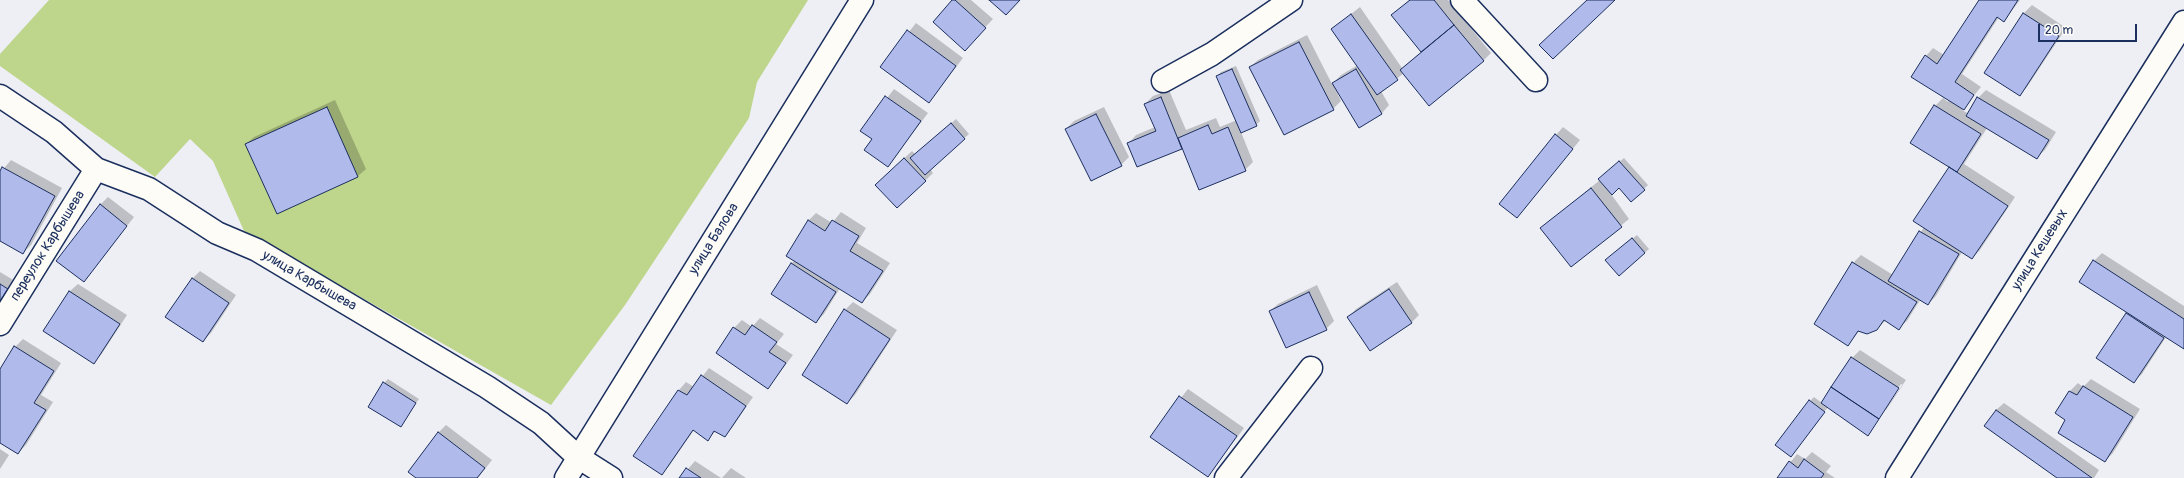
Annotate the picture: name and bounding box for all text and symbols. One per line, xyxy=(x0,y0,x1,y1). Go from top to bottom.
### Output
scale bar xyxy=(2040,16,2139,42)
text: 20 m xyxy=(2045,23,2073,38)
street label: переулок Карбышева xyxy=(7,188,89,304)
street label: улица Балова xyxy=(685,200,743,278)
street label: улица Кешевых xyxy=(2008,206,2072,294)
street label: улица Карбышева xyxy=(259,247,359,315)

